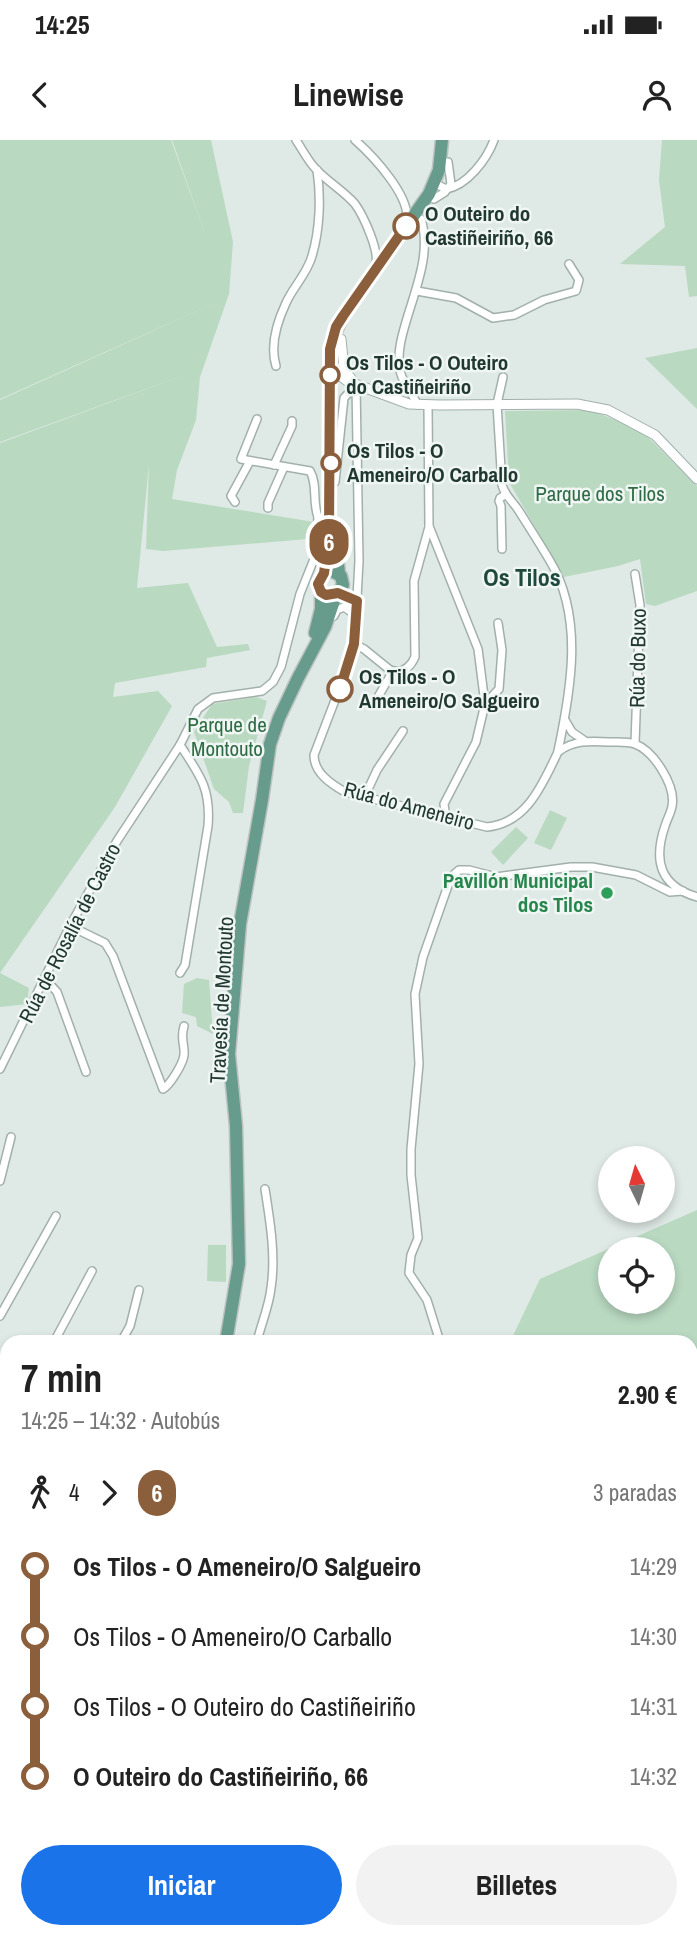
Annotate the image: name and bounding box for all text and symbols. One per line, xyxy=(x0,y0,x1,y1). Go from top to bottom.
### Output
text: 14:25 xyxy=(35,7,90,42)
text: Linewise xyxy=(293,73,404,116)
icon: back xyxy=(21,76,59,114)
icon: person xyxy=(638,76,676,114)
place label: O Outeiro do Castiñeiriño, 66 xyxy=(425,199,553,252)
marker: O Outeiro do Castiñeiriño, 66 xyxy=(393,213,419,239)
place label: Os Tilos - O Outeiro do Castiñeiriño xyxy=(346,348,508,401)
marker: Os Tilos - O Outeiro do Castiñeiriño xyxy=(320,365,340,385)
place label: Os Tilos - O Ameneiro/O Carballo xyxy=(347,436,518,489)
marker: Os Tilos - O Ameneiro/O Carballo xyxy=(321,453,341,473)
park label: Parque dos Tilos xyxy=(535,479,665,508)
line badge: 6 xyxy=(306,519,352,565)
text: 6 xyxy=(324,526,334,558)
district label: Os Tilos xyxy=(483,561,561,593)
street label: Rúa do Buxo xyxy=(622,608,653,708)
place label: Os Tilos - O Ameneiro/O Salgueiro xyxy=(359,662,540,715)
marker: Os Tilos - O Ameneiro/O Salgueiro xyxy=(327,676,353,702)
park label: Parque de Montouto xyxy=(187,710,267,763)
street label: Rúa do Ameneiro xyxy=(341,774,478,837)
street label: Rúa de Rosalía de Castro xyxy=(12,838,127,1028)
place label: Pavillón Municipal dos Tilos xyxy=(443,866,593,919)
marker: Pavillón Municipal dos Tilos xyxy=(599,885,615,901)
street label: Travesía de Montouto xyxy=(203,916,240,1084)
north arrow xyxy=(598,1146,676,1223)
map controls xyxy=(598,1146,675,1314)
button: locate xyxy=(598,1237,675,1314)
text: 7 min xyxy=(21,1353,102,1404)
text: 2.90 € xyxy=(618,1377,677,1412)
text: 14:25 – 14:32 · Autobús xyxy=(21,1405,220,1436)
icon: walk xyxy=(21,1474,59,1512)
icon: forward xyxy=(90,1474,128,1512)
text: 4 xyxy=(69,1477,80,1508)
text: 6 xyxy=(152,1477,162,1509)
text: 3 paradas xyxy=(593,1477,677,1508)
text: Os Tilos - O Ameneiro/O Salgueiro xyxy=(73,1549,421,1584)
text: 14:29 xyxy=(630,1551,677,1582)
text: Os Tilos - O Ameneiro/O Carballo xyxy=(73,1619,392,1654)
text: 14:30 xyxy=(630,1621,677,1652)
text: Os Tilos - O Outeiro do Castiñeiriño xyxy=(73,1689,416,1724)
text: 14:31 xyxy=(630,1691,677,1722)
text: O Outeiro do Castiñeiriño, 66 xyxy=(73,1759,368,1794)
text: 14:32 xyxy=(630,1761,677,1792)
button: Iniciar xyxy=(21,1845,342,1925)
button: Billetes xyxy=(356,1845,677,1925)

